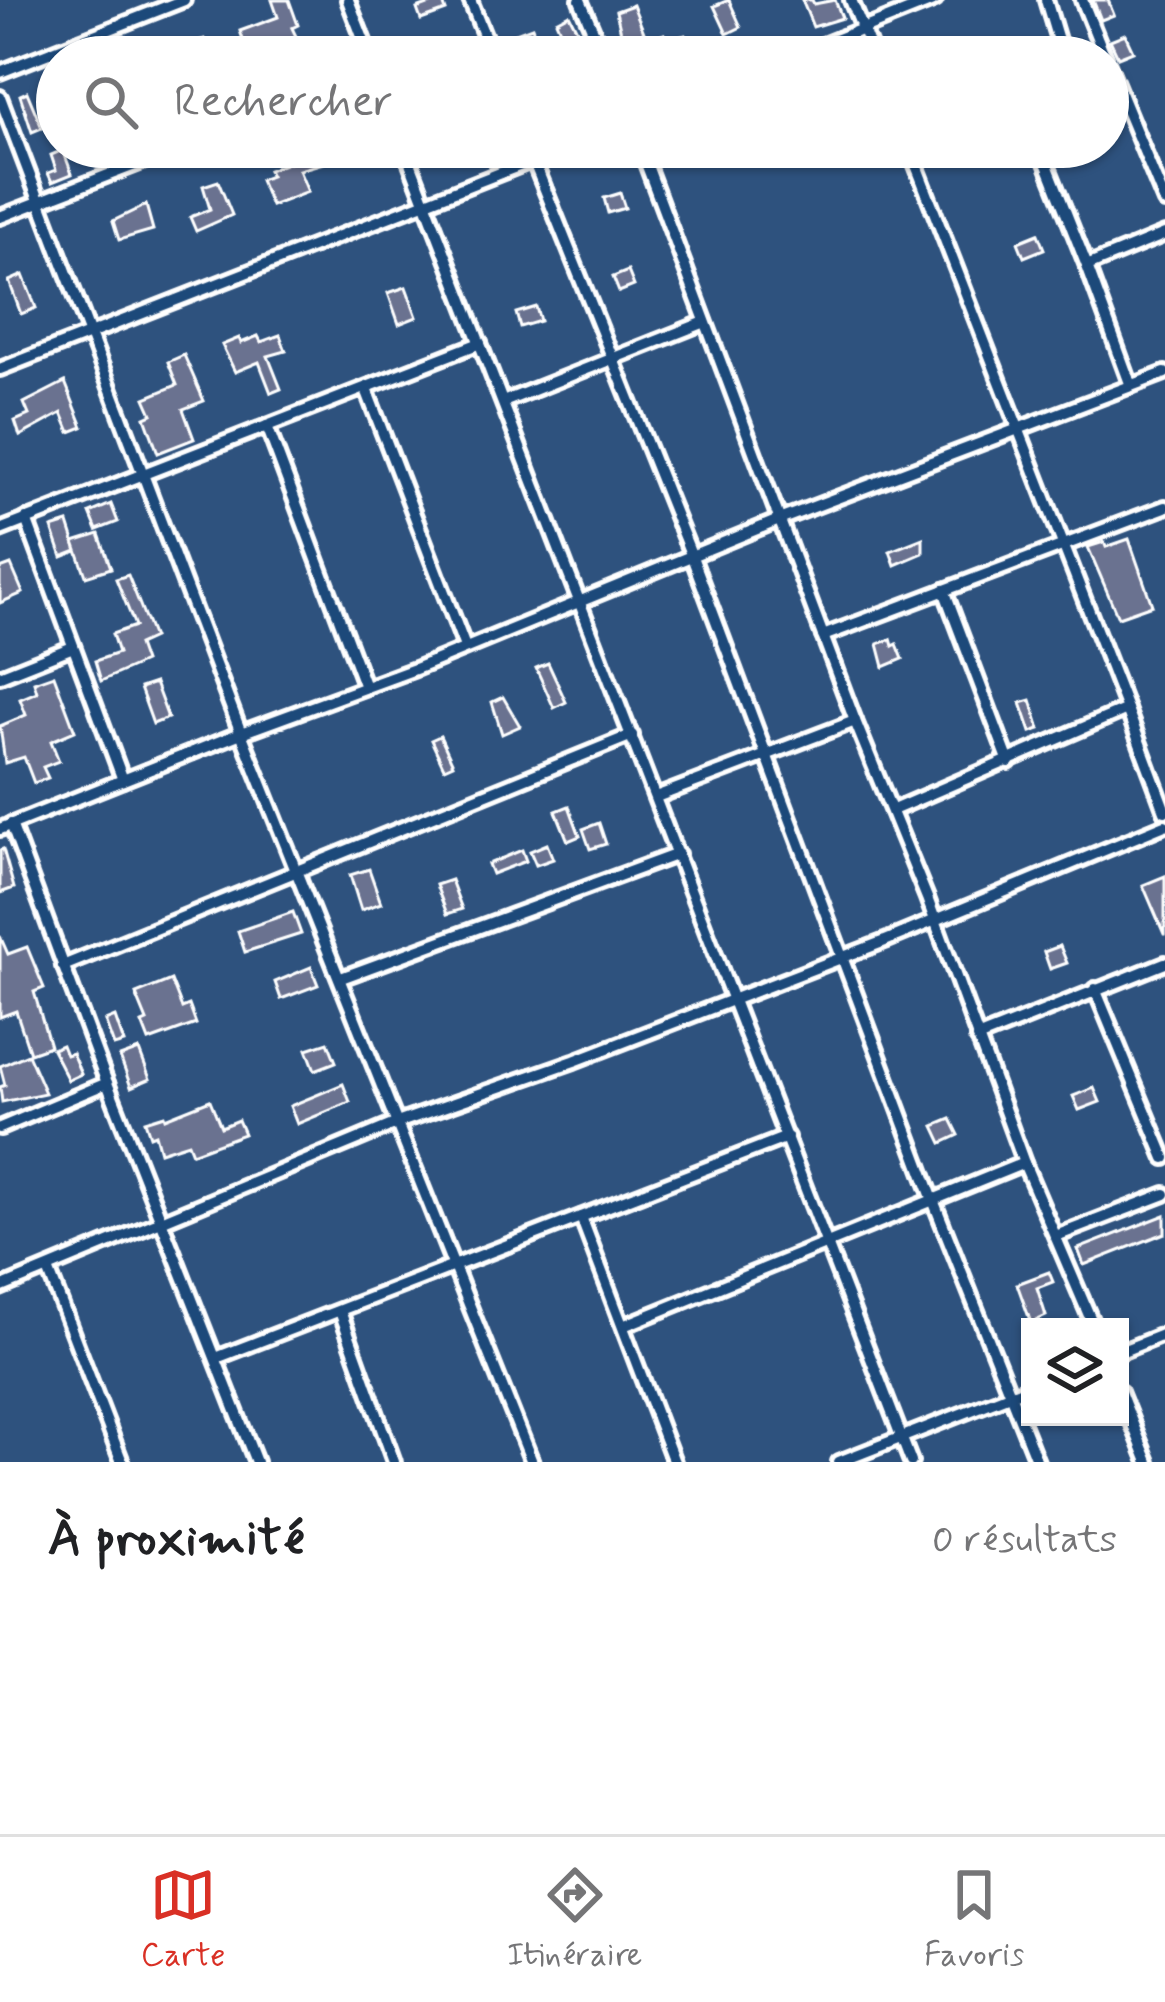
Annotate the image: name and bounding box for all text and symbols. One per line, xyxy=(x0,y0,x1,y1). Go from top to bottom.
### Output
search box xyxy=(36,36,1129,168)
icon: search xyxy=(78,69,144,135)
text: Rechercher xyxy=(174,73,393,132)
map controls xyxy=(1021,1318,1129,1426)
button: layers xyxy=(1021,1318,1129,1426)
text: À proximité xyxy=(48,1507,304,1573)
text: 0 résultats xyxy=(932,1515,1117,1566)
tab: Carte xyxy=(141,1862,225,1978)
tab: Itinéraire xyxy=(507,1862,642,1978)
tab: Favoris xyxy=(924,1862,1024,1978)

